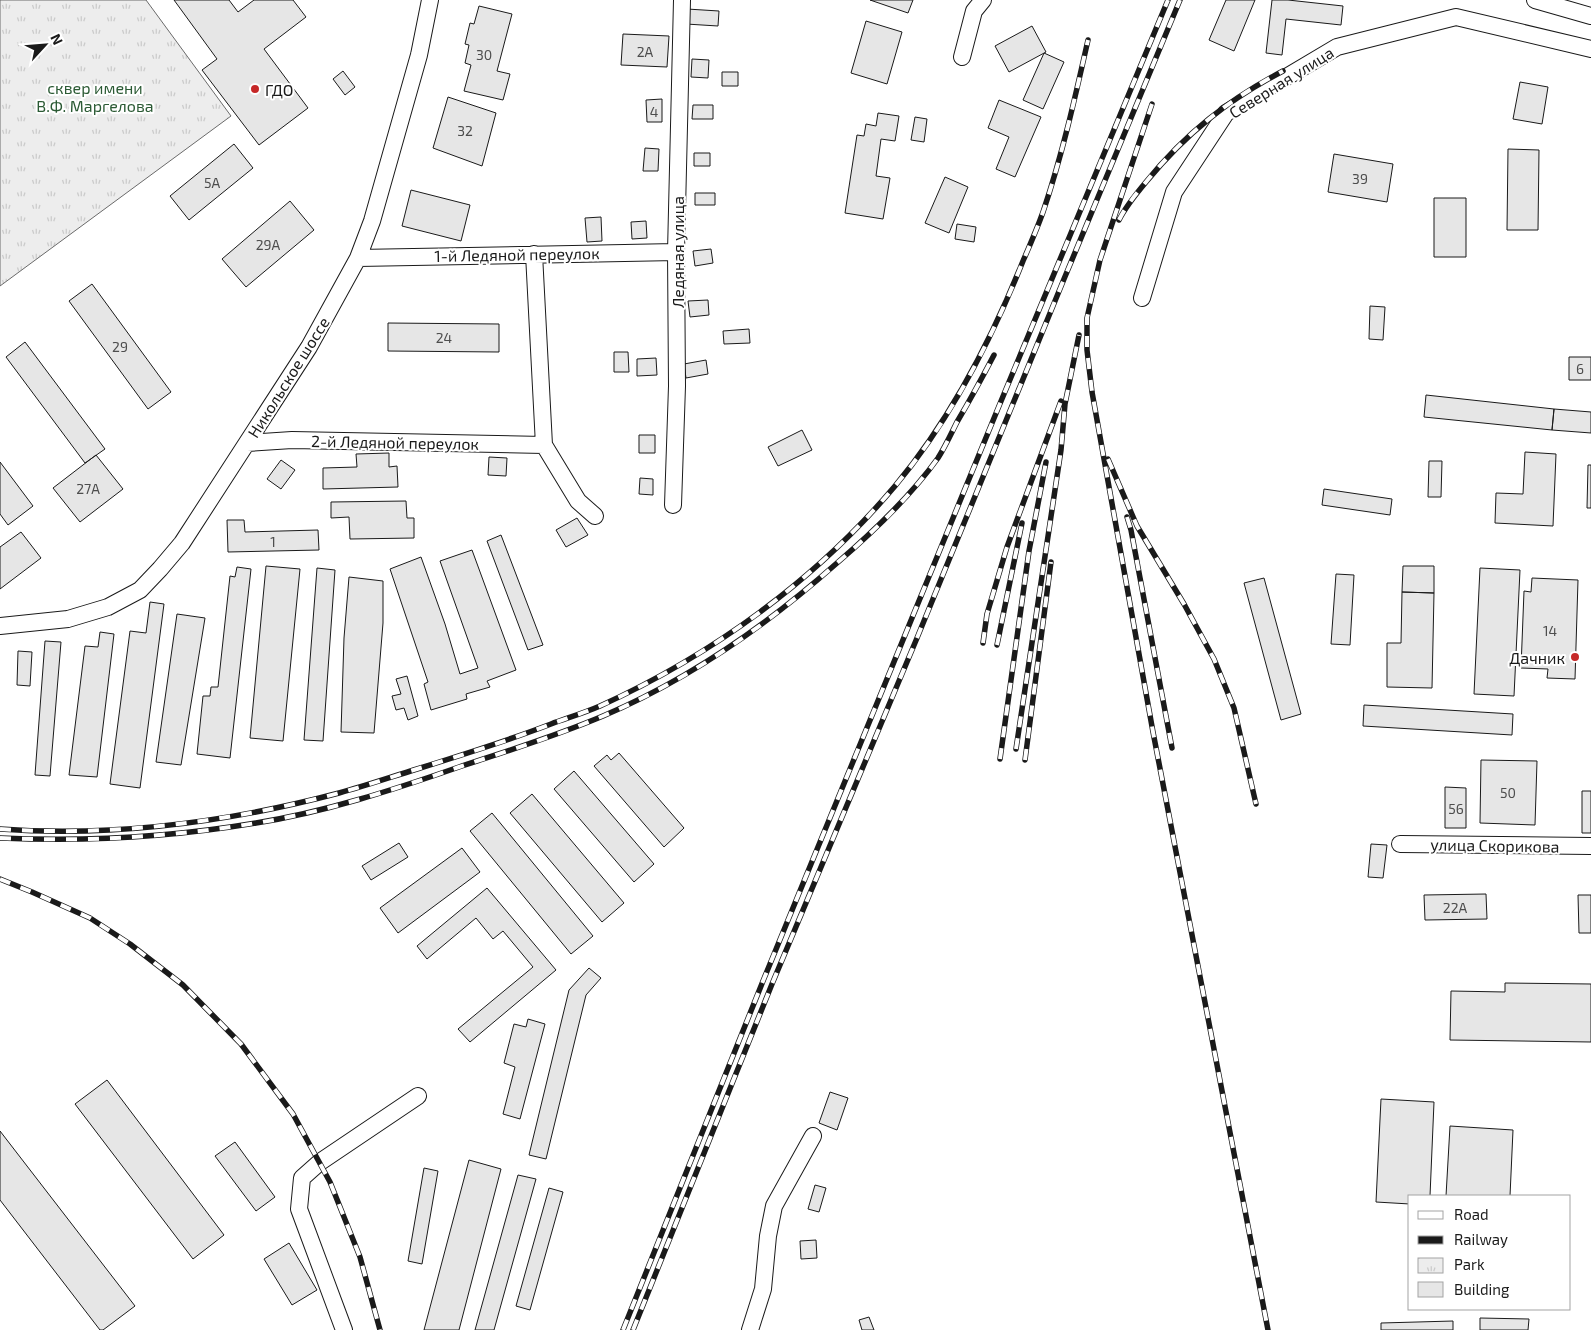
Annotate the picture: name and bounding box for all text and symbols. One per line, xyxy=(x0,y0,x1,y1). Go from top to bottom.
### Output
north arrow xyxy=(20,20,70,70)
text: N xyxy=(47,31,67,47)
street label: Северная улица xyxy=(1225,42,1337,123)
house number: 2А xyxy=(637,43,654,60)
house number: 30 xyxy=(476,46,492,63)
park label: сквер имени В.Ф. Маргелова xyxy=(36,78,154,115)
place label: ГДО xyxy=(265,80,294,99)
marker: ГДО xyxy=(249,83,261,95)
house number: 4 xyxy=(650,103,658,120)
house number: 32 xyxy=(457,122,473,139)
house number: 39 xyxy=(1352,170,1368,187)
house number: 5А xyxy=(204,174,220,191)
street label: Ледяная улица xyxy=(668,196,688,308)
house number: 29А xyxy=(256,236,281,253)
street label: 1-й Ледяной переулок xyxy=(434,243,600,266)
street label: Никольское шоссе xyxy=(243,313,333,441)
house number: 24 xyxy=(436,329,452,346)
house number: 29 xyxy=(112,338,128,355)
house number: 6 xyxy=(1576,360,1584,377)
street label: 2-й Ледяной переулок xyxy=(311,431,480,454)
house number: 27А xyxy=(76,480,100,497)
house number: 1 xyxy=(270,533,276,550)
house number: 14 xyxy=(1543,622,1557,639)
place label: Дачник xyxy=(1509,648,1565,667)
marker: Дачник xyxy=(1569,651,1581,663)
house number: 50 xyxy=(1500,784,1516,801)
house number: 56 xyxy=(1448,800,1464,817)
street label: улица Скорикова xyxy=(1430,834,1560,857)
house number: 22А xyxy=(1443,899,1468,916)
legend xyxy=(1408,1195,1571,1310)
text: Road xyxy=(1454,1205,1489,1223)
text: Railway xyxy=(1454,1230,1508,1248)
text: Park xyxy=(1454,1255,1485,1273)
text: Building xyxy=(1454,1280,1510,1298)

